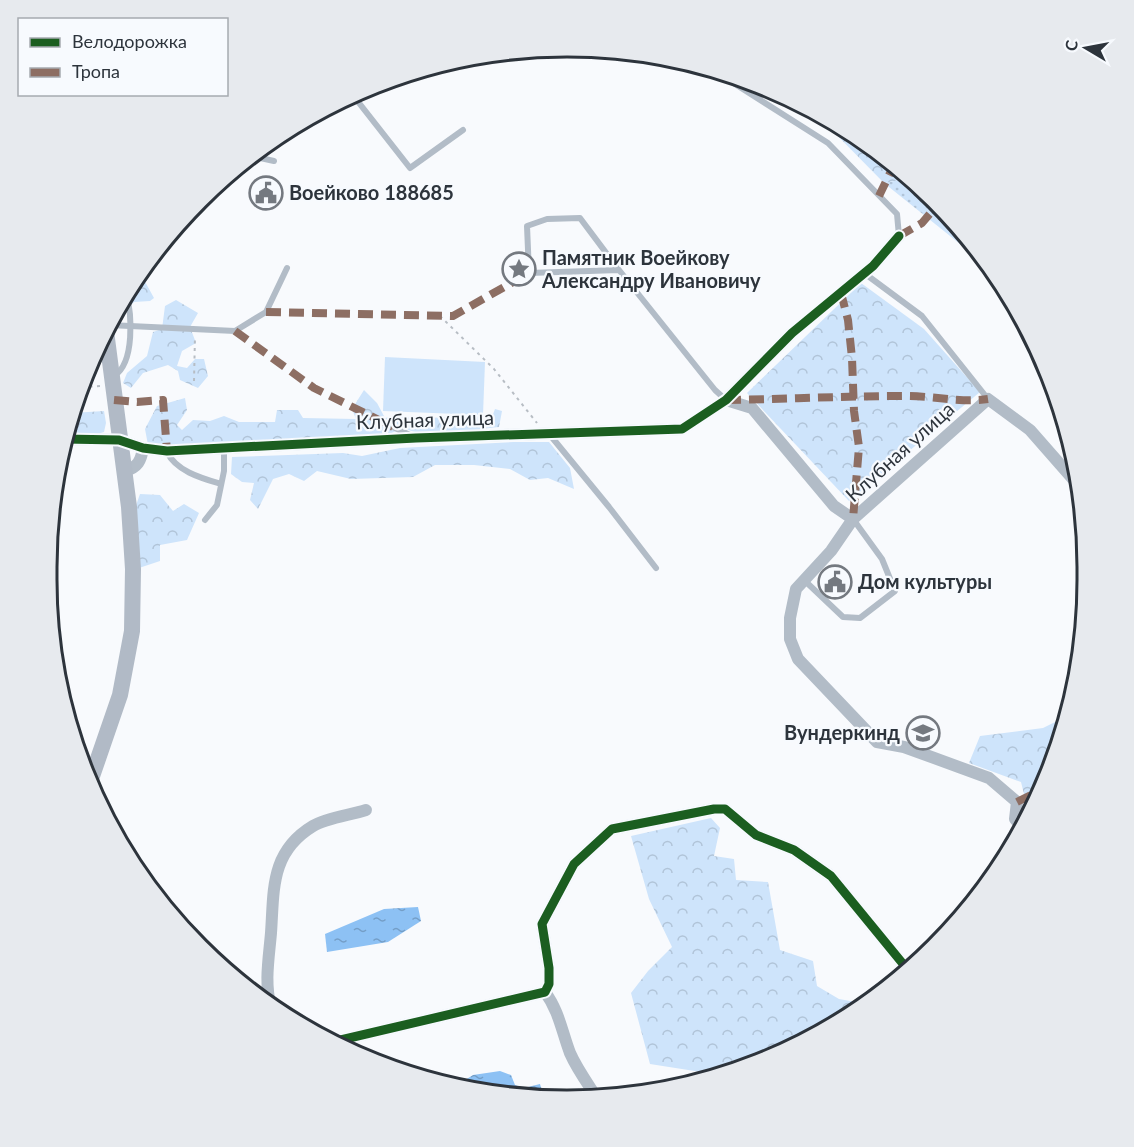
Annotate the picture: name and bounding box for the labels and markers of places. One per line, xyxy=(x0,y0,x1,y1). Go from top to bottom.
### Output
public building icon: Воейково 188685 xyxy=(248,175,284,211)
place label: Воейково 188685 xyxy=(289,180,454,204)
place label: Памятник Воейкову Александру Ивановичу xyxy=(541,245,761,292)
place icon: Памятник Воейкову Александру Ивановичу xyxy=(501,251,537,287)
public building icon: Дом культуры xyxy=(817,564,853,600)
place label: Дом культуры xyxy=(858,569,992,593)
school or university icon: Вундеркинд xyxy=(905,715,941,751)
place label: Вундеркинд xyxy=(784,720,900,744)

